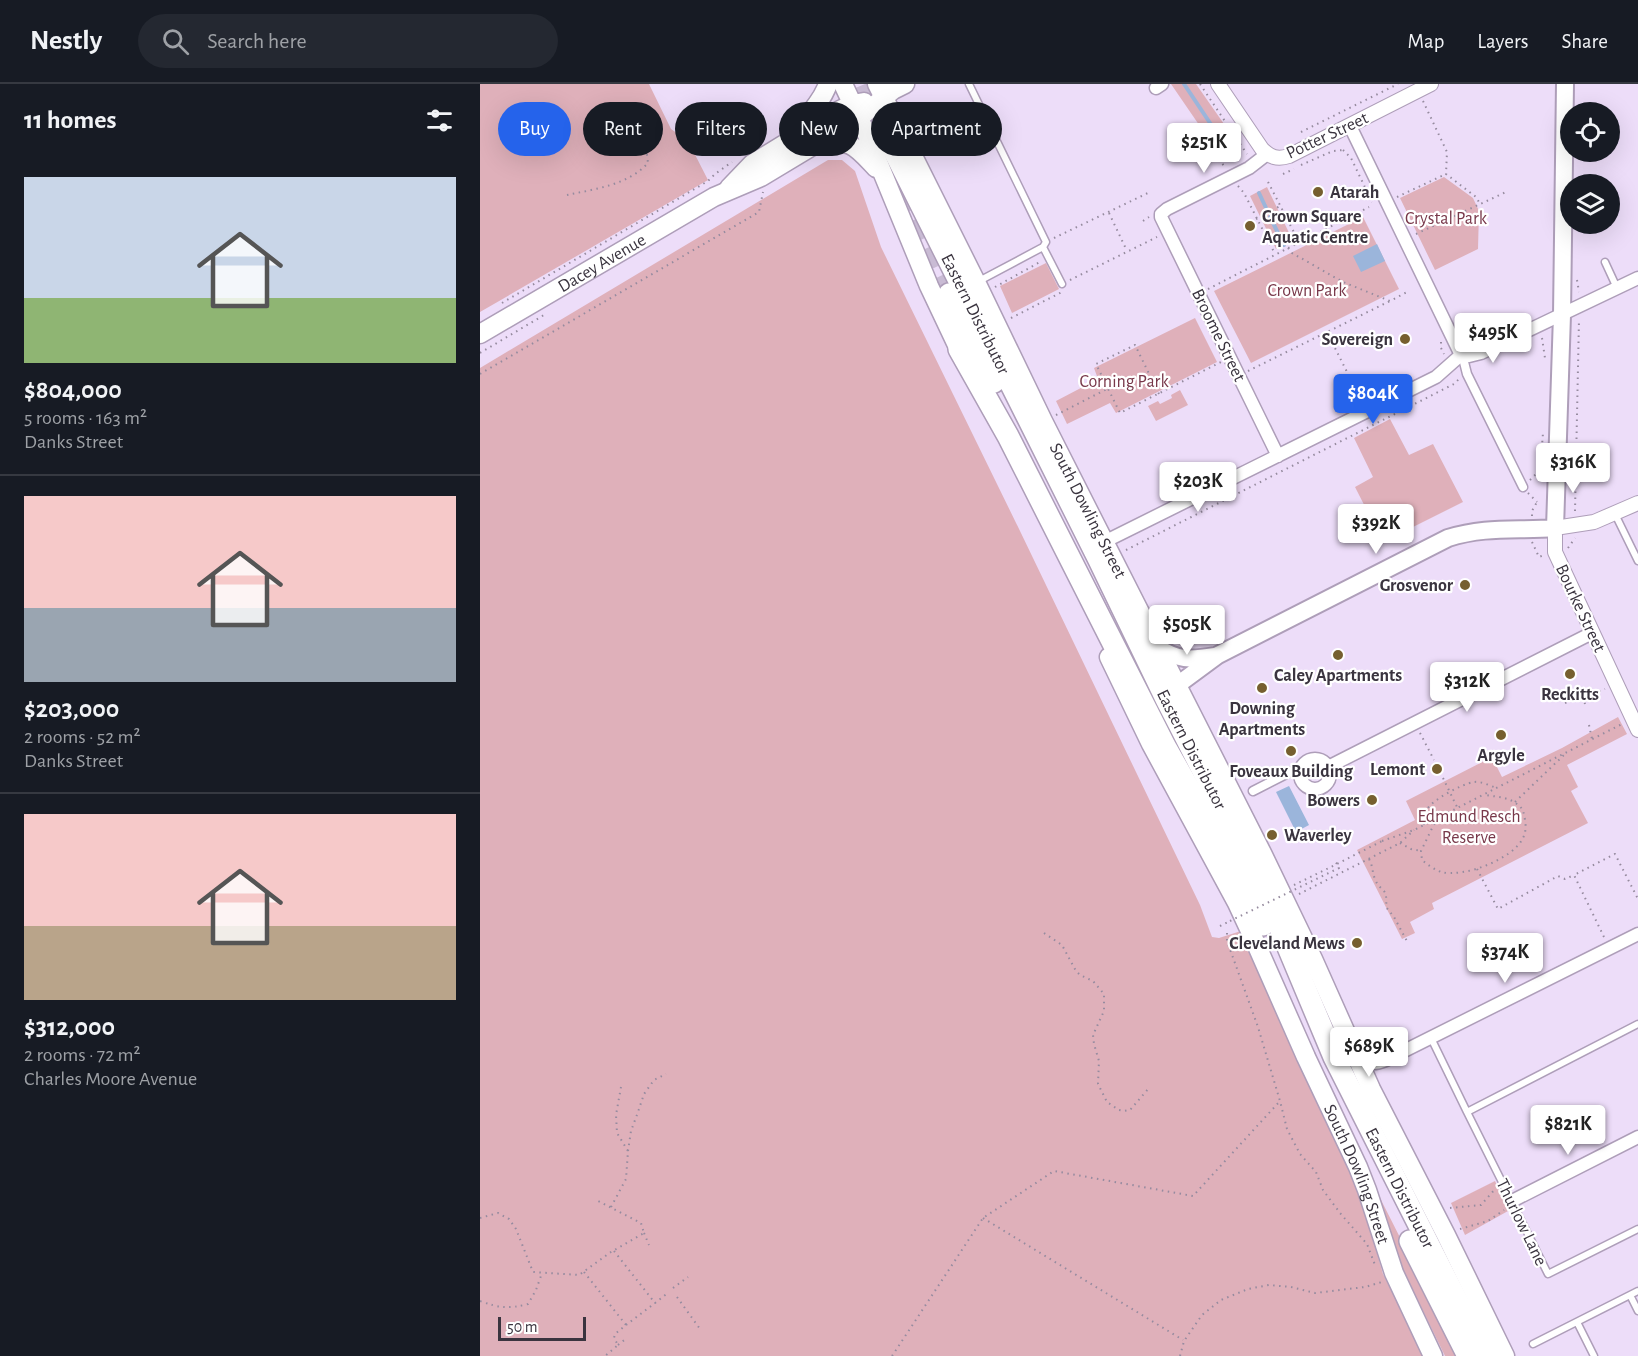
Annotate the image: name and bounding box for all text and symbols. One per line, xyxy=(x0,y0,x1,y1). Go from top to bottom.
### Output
search box xyxy=(138,14,558,68)
icon: search xyxy=(159,25,192,58)
text: Nestly xyxy=(30,27,102,55)
text: Search here xyxy=(207,30,307,52)
text: Map xyxy=(1408,31,1444,52)
text: Layers xyxy=(1477,31,1528,52)
text: Share xyxy=(1561,31,1608,52)
chip: Buy xyxy=(498,102,571,156)
chip: Rent xyxy=(583,102,663,156)
chip: Filters xyxy=(675,102,767,156)
chip: New xyxy=(779,102,859,156)
chip: Apartment xyxy=(871,102,1002,156)
map controls xyxy=(1560,102,1620,234)
button: locate xyxy=(1560,102,1620,162)
icon: filters xyxy=(423,104,456,137)
text: 11 homes xyxy=(24,107,116,133)
street label: Potter Street xyxy=(1284,109,1371,163)
pin: $251K xyxy=(1162,123,1246,174)
text: $251K xyxy=(1181,132,1227,152)
button: layers xyxy=(1560,174,1620,234)
place label: Atarah xyxy=(1330,184,1379,202)
marker: Atarah xyxy=(1311,185,1325,199)
place label: Crown Square Aquatic Centre xyxy=(1262,208,1368,247)
park label: Crystal Park xyxy=(1405,210,1488,228)
icon: home xyxy=(186,216,294,324)
marker: Crown Square Aquatic Centre xyxy=(1243,219,1257,233)
street label: Dacey Avenue xyxy=(555,231,649,296)
street label: Eastern Distributor xyxy=(937,251,1013,378)
park label: Crown Park xyxy=(1268,282,1347,300)
street label: Broome Street xyxy=(1188,286,1248,385)
pin: $495K xyxy=(1451,313,1535,364)
text: $495K xyxy=(1468,322,1518,342)
place label: Sovereign xyxy=(1321,331,1393,349)
marker: Sovereign xyxy=(1398,332,1412,346)
park label: Corning Park xyxy=(1079,373,1169,391)
pin: $804K xyxy=(1331,374,1415,425)
text: $804,000 xyxy=(24,377,122,403)
text: $804K xyxy=(1347,383,1399,403)
text: 5 rooms · 163 m² xyxy=(24,408,147,428)
text: Danks Street xyxy=(24,432,123,452)
street label: South Dowling Street xyxy=(1046,440,1129,582)
pin: $316K xyxy=(1531,443,1615,494)
text: $316K xyxy=(1550,452,1596,472)
pin: $203K xyxy=(1156,462,1240,513)
text: $203K xyxy=(1173,471,1223,491)
pin: $392K xyxy=(1334,504,1418,555)
text: $392K xyxy=(1352,513,1400,533)
icon: home xyxy=(186,535,294,643)
street label: Bourke Street xyxy=(1552,562,1608,655)
place label: Grosvenor xyxy=(1380,577,1454,595)
marker: Grosvenor xyxy=(1458,578,1472,592)
pin: $505K xyxy=(1145,605,1229,656)
text: $505K xyxy=(1163,614,1211,634)
marker: Caley Apartments xyxy=(1331,648,1345,662)
pin: $312K xyxy=(1425,662,1509,713)
place label: Caley Apartments xyxy=(1274,667,1402,685)
marker: Reckitts xyxy=(1563,667,1577,681)
text: $312K xyxy=(1444,671,1490,691)
marker: Downing Apartments xyxy=(1255,681,1269,695)
place label: Reckitts xyxy=(1541,686,1599,704)
street label: Eastern Distributor xyxy=(1153,687,1229,813)
text: $203,000 xyxy=(24,696,119,722)
place label: Downing Apartments xyxy=(1219,700,1305,739)
text: 2 rooms · 52 m² xyxy=(24,727,141,747)
marker: Argyle xyxy=(1494,728,1508,742)
marker: Foveaux Building xyxy=(1284,744,1298,758)
place label: Argyle xyxy=(1477,747,1525,765)
text: Danks Street xyxy=(24,751,123,771)
place label: Lemont xyxy=(1370,761,1425,779)
marker: Lemont xyxy=(1430,762,1444,776)
place label: Foveaux Building xyxy=(1229,763,1354,781)
place label: Bowers xyxy=(1307,792,1360,810)
marker: Bowers xyxy=(1365,793,1379,807)
park label: Edmund Resch Reserve xyxy=(1417,808,1521,847)
place label: Waverley xyxy=(1284,827,1352,845)
marker: Waverley xyxy=(1265,828,1279,842)
icon: home xyxy=(186,853,294,961)
pin: $374K xyxy=(1463,933,1547,984)
place label: Cleveland Mews xyxy=(1229,935,1345,953)
marker: Cleveland Mews xyxy=(1350,936,1364,950)
text: $374K xyxy=(1481,942,1529,962)
text: $312,000 xyxy=(24,1014,115,1040)
pin: $689K xyxy=(1327,1027,1411,1078)
text: $689K xyxy=(1344,1036,1394,1056)
text: 2 rooms · 72 m² xyxy=(24,1045,141,1065)
text: Charles Moore Avenue xyxy=(24,1069,197,1089)
street label: South Dowling Street xyxy=(1320,1102,1392,1247)
pin: $821K xyxy=(1526,1105,1610,1156)
text: $821K xyxy=(1544,1114,1592,1134)
street label: Eastern Distributor xyxy=(1361,1125,1437,1252)
street label: Thurlow Lane xyxy=(1492,1176,1550,1269)
scale bar xyxy=(498,1314,586,1342)
text: 50 m xyxy=(507,1319,538,1335)

